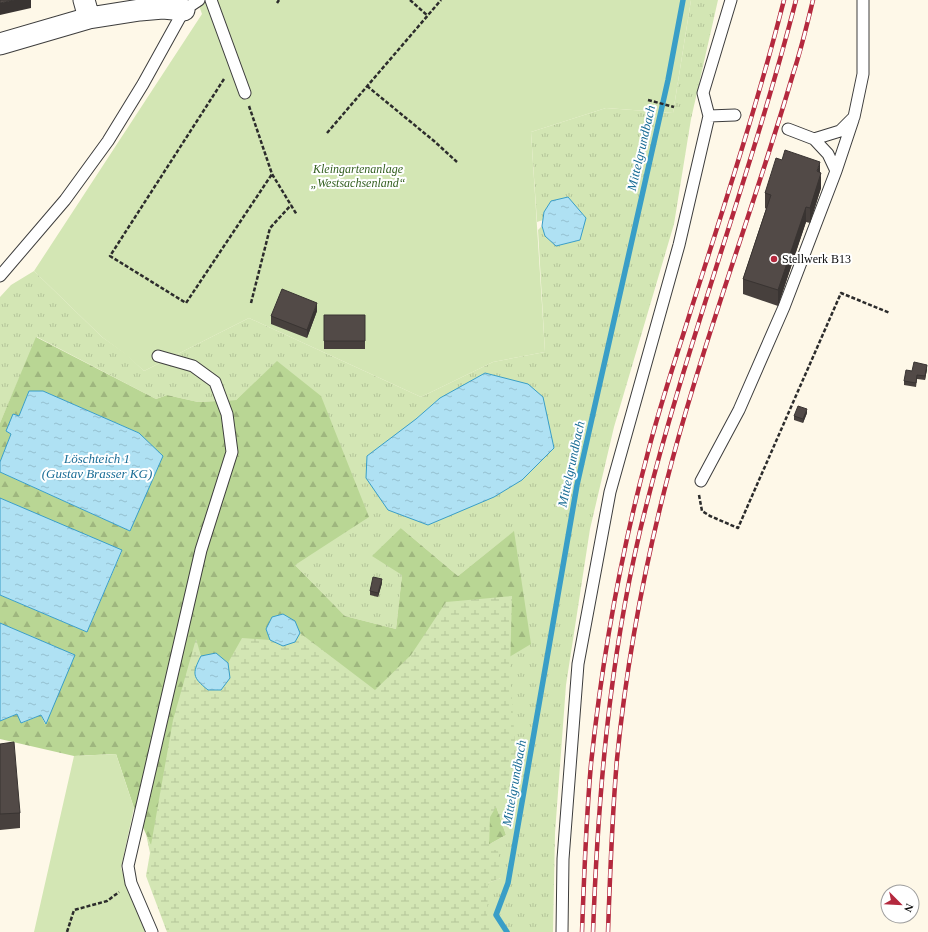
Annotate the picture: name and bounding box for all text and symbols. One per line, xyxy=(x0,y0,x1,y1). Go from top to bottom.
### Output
water label: Mittelgrundbach xyxy=(624,104,658,193)
park label: Kleingartenanlage „Westsachsenland“ xyxy=(311,162,406,190)
place label: Stellwerk B13 xyxy=(782,252,851,266)
marker: Stellwerk B13 xyxy=(769,254,779,264)
water label: Mittelgrundbach xyxy=(554,420,587,509)
water label: Löschteich 1 (Gustav Brasser KG) xyxy=(42,451,152,481)
water label: Mittelgrundbach xyxy=(499,739,529,828)
north arrow xyxy=(880,884,920,924)
text: N xyxy=(902,902,916,914)

